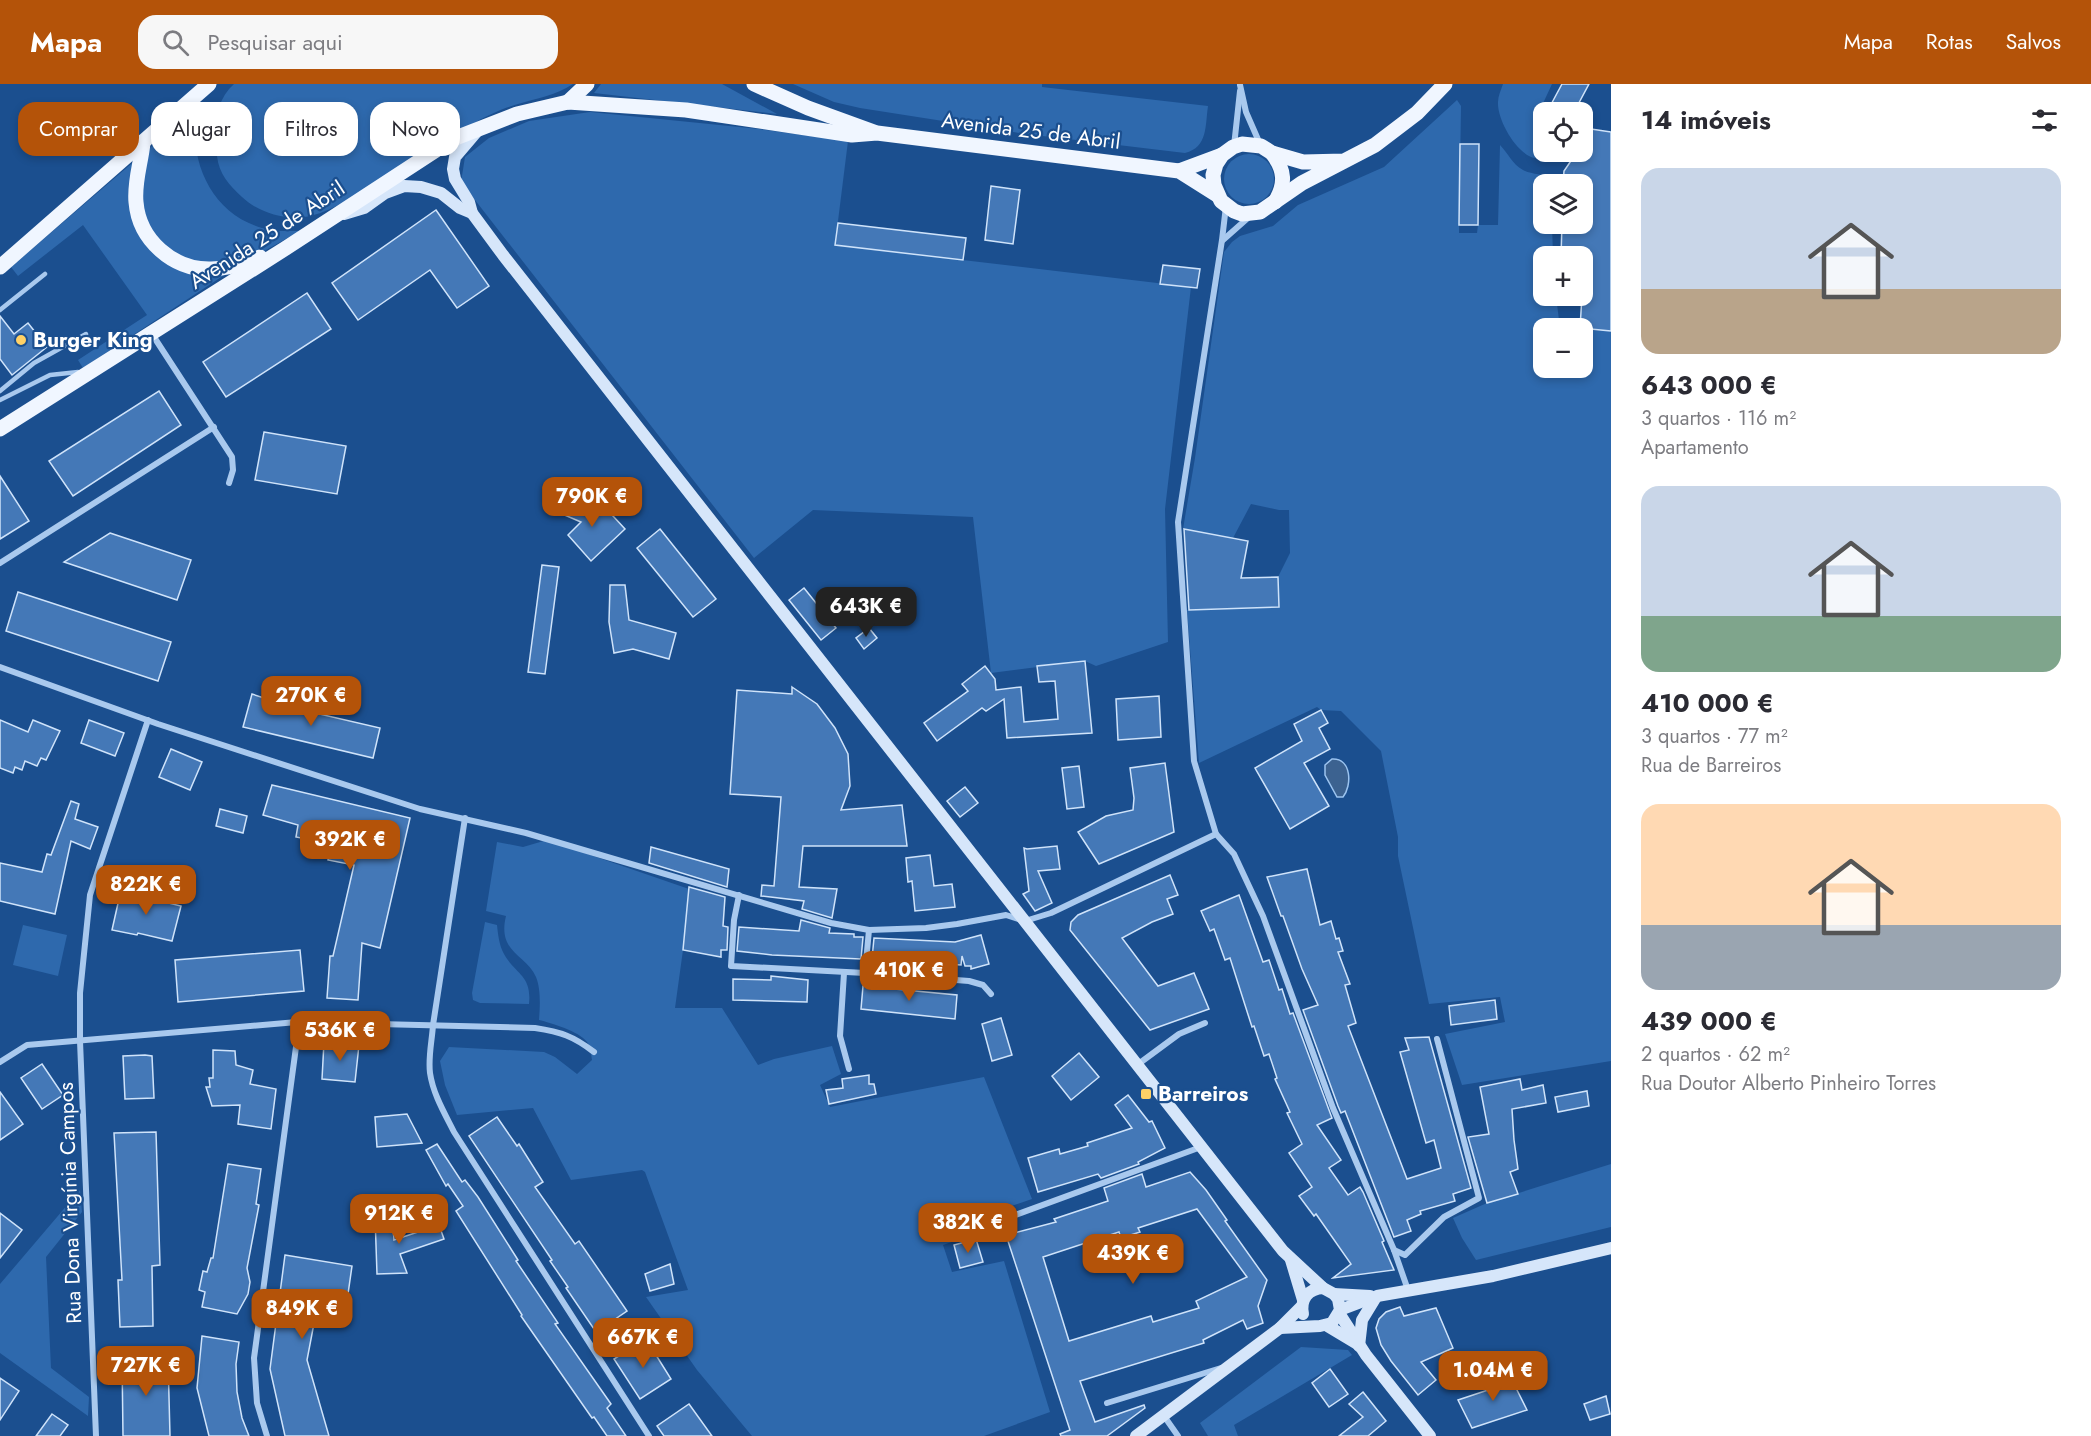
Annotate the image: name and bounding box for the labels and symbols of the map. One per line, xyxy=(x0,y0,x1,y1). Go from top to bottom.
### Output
street label: Avenida 25 de Abril xyxy=(940,105,1122,157)
street label: Avenida 25 de Abril xyxy=(183,173,351,297)
place label: Burger King xyxy=(33,325,152,355)
marker: Burger King xyxy=(14,333,28,347)
pin: 790K € xyxy=(543,477,641,528)
pin: 643K € xyxy=(817,587,915,638)
pin: 270K € xyxy=(262,676,360,727)
pin: 392K € xyxy=(301,820,399,871)
pin: 822K € xyxy=(97,865,195,916)
pin: 410K € xyxy=(860,951,958,1002)
pin: 536K € xyxy=(291,1011,389,1062)
place label: Barreiros xyxy=(1158,1079,1249,1109)
street label: Rua Dona Virgínia Campos xyxy=(51,1082,89,1324)
marker: Barreiros xyxy=(1139,1087,1153,1101)
pin: 912K € xyxy=(350,1194,448,1245)
pin: 382K € xyxy=(919,1203,1017,1254)
pin: 439K € xyxy=(1084,1234,1182,1285)
pin: 849K € xyxy=(253,1289,351,1340)
pin: 667K € xyxy=(594,1318,692,1369)
pin: 727K € xyxy=(97,1346,195,1397)
pin: 1.04M € xyxy=(1438,1351,1548,1402)

